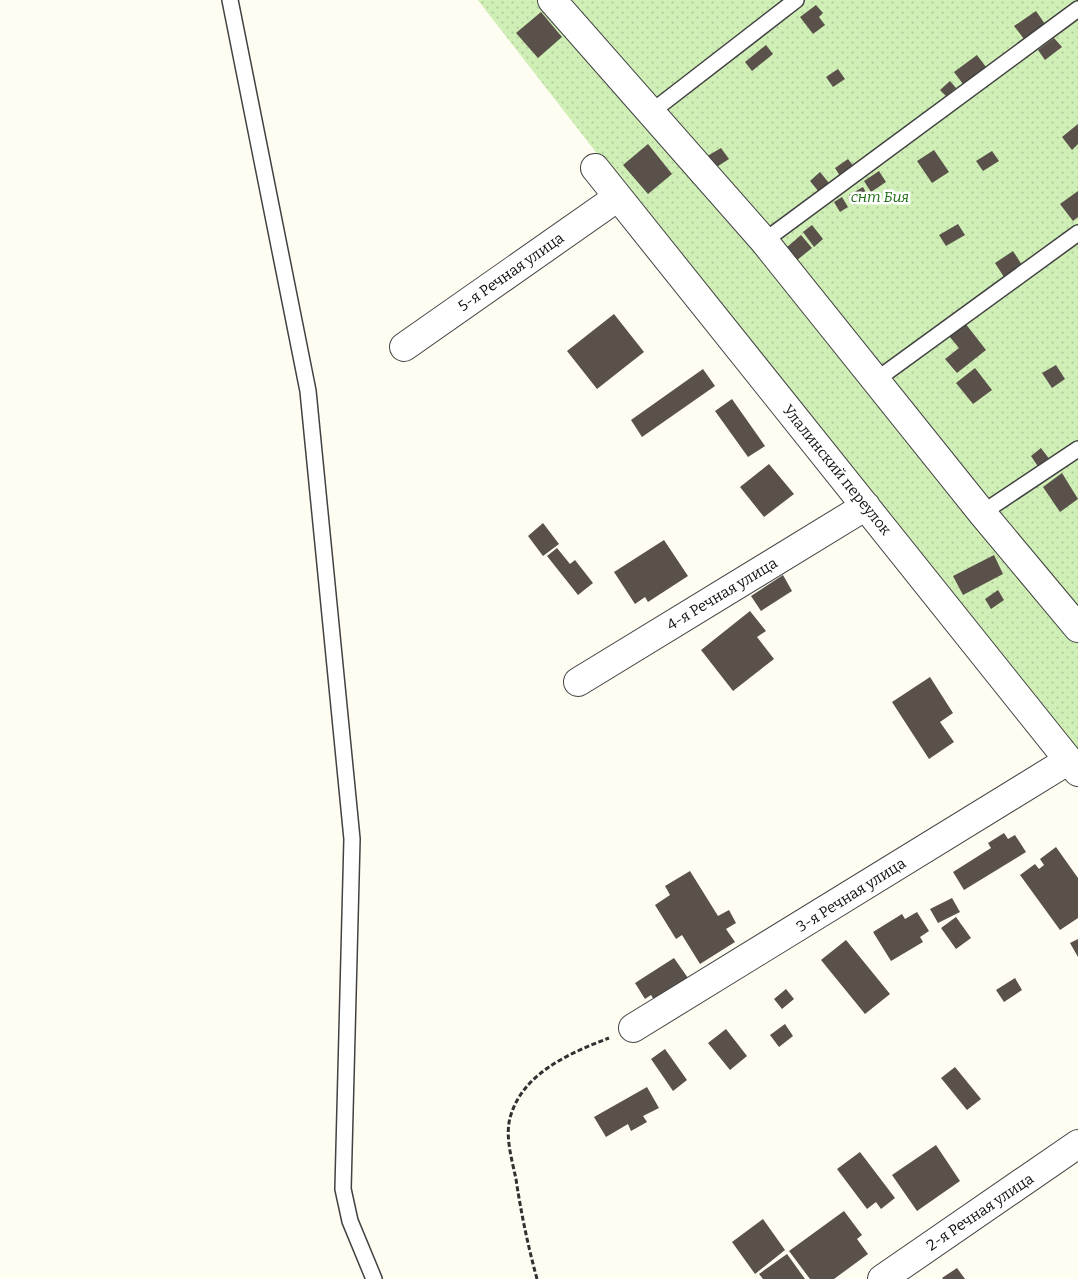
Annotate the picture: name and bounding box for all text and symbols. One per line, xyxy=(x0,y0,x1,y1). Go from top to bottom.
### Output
park label: снт Бия xyxy=(851,188,909,206)
street label: 5-я Речная улица xyxy=(455,229,567,315)
street label: Улалинский переулок xyxy=(779,401,895,539)
street label: 4-я Речная улица xyxy=(663,554,781,634)
street label: 3-я Речная улица xyxy=(793,854,909,936)
street label: 2-я Речная улица xyxy=(923,1170,1037,1254)

